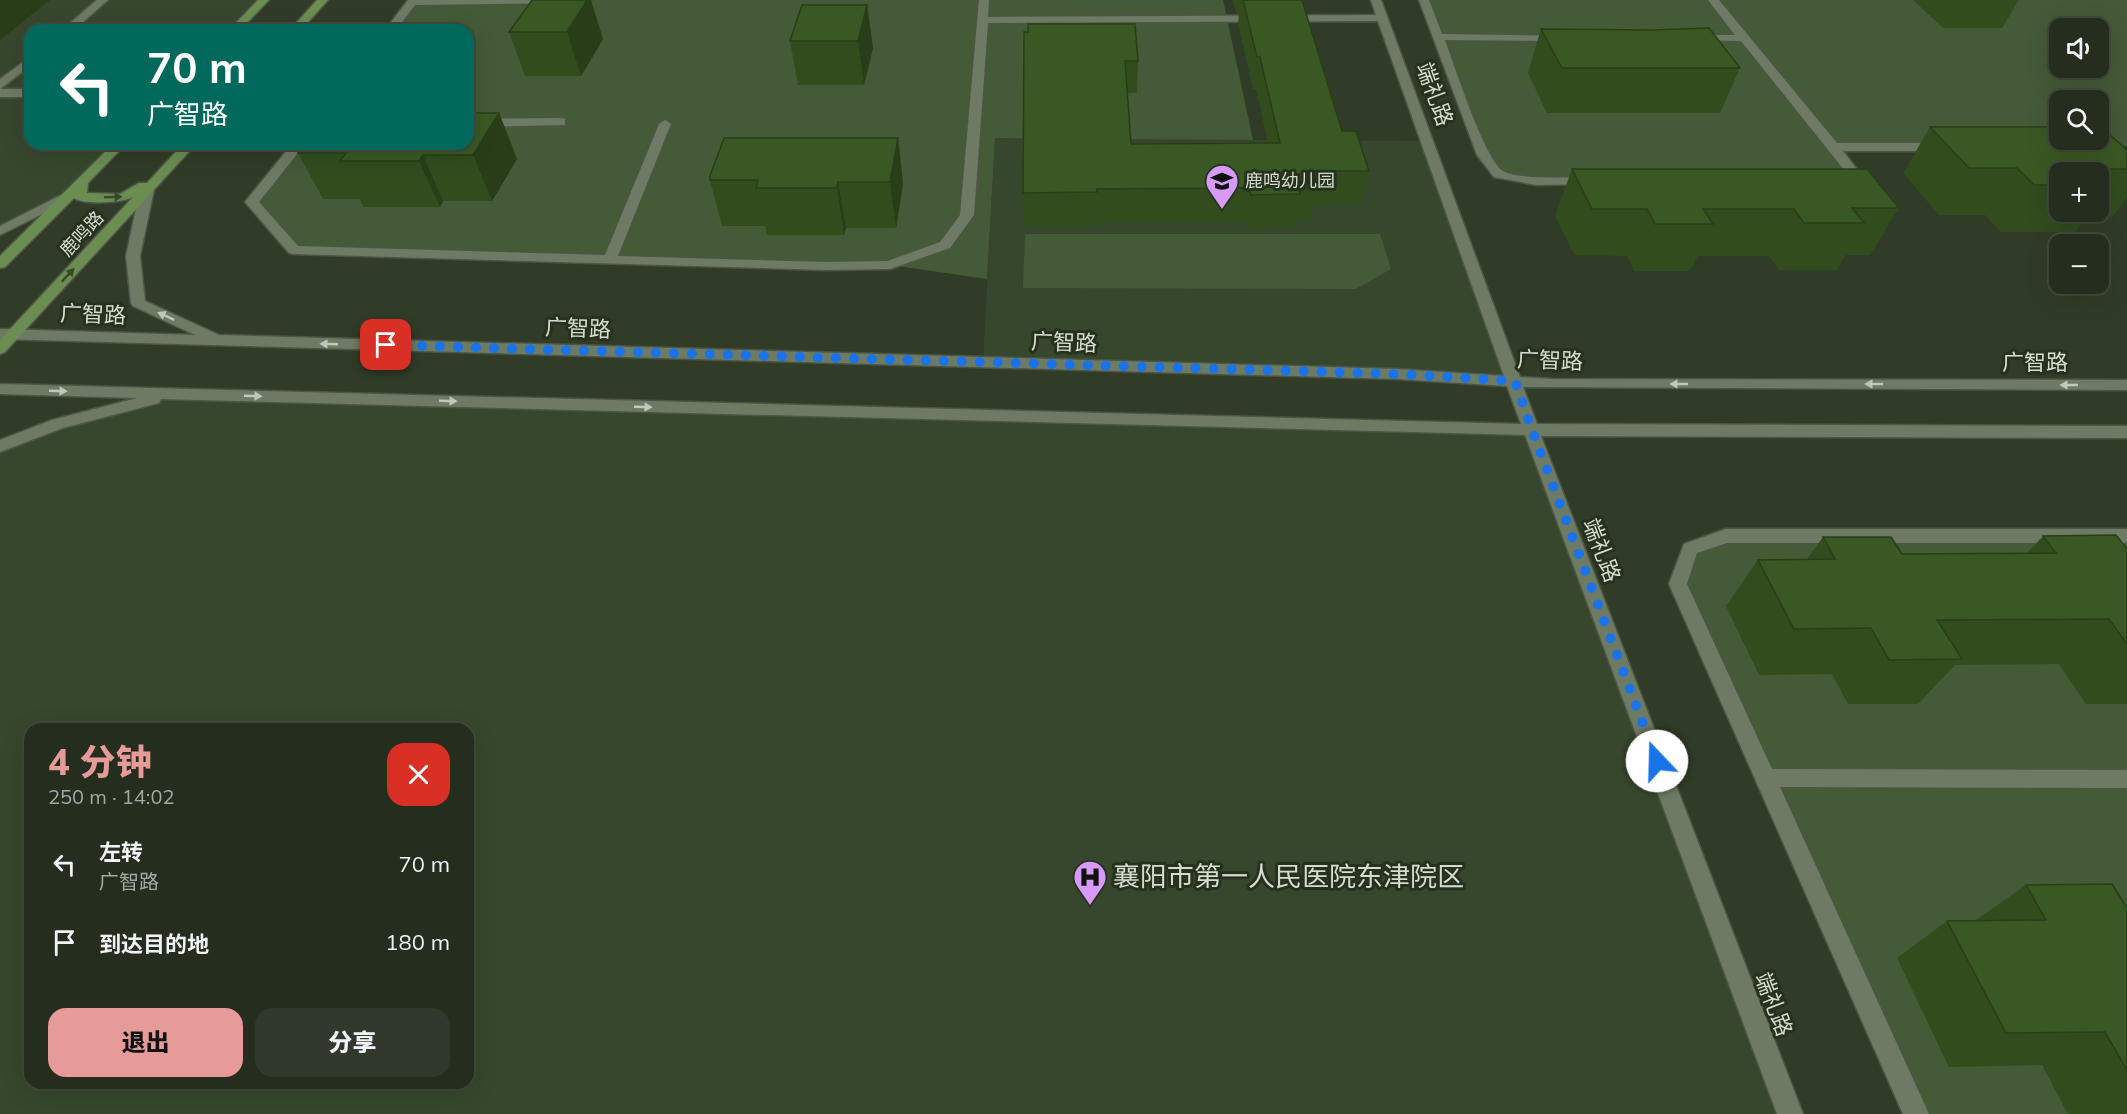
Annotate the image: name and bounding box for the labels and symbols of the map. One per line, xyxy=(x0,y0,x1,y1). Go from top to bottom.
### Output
street label: 端礼路 xyxy=(1411,58,1459,130)
school or university icon: 鹿鸣幼儿园 xyxy=(1204,163,1240,210)
place label: 鹿鸣幼儿园 xyxy=(1245,169,1335,192)
one-way arrow xyxy=(104,192,123,202)
street label: 鹿鸣路 xyxy=(55,206,108,261)
one-way arrow xyxy=(61,268,74,283)
street label: 广智路 xyxy=(60,299,126,329)
one-way arrow xyxy=(157,311,174,320)
street label: 广智路 xyxy=(545,313,611,343)
pin xyxy=(360,319,411,370)
street label: 广智路 xyxy=(1031,327,1097,357)
one-way arrow xyxy=(320,339,339,348)
street label: 广智路 xyxy=(1517,345,1583,375)
street label: 广智路 xyxy=(2002,348,2068,376)
one-way arrow xyxy=(1669,379,1688,389)
one-way arrow xyxy=(1864,379,1883,389)
one-way arrow xyxy=(2059,380,2078,390)
one-way arrow xyxy=(49,386,68,395)
one-way arrow xyxy=(244,391,263,401)
one-way arrow xyxy=(439,397,458,406)
one-way arrow xyxy=(634,402,653,411)
street label: 端礼路 xyxy=(1577,514,1627,586)
position arrow xyxy=(1625,729,1689,793)
hospital icon: 襄阳市第一人民医院东津院区 xyxy=(1072,859,1108,906)
place label: 襄阳市第一人民医院东津院区 xyxy=(1113,859,1464,893)
street label: 端礼路 xyxy=(1749,968,1799,1040)

